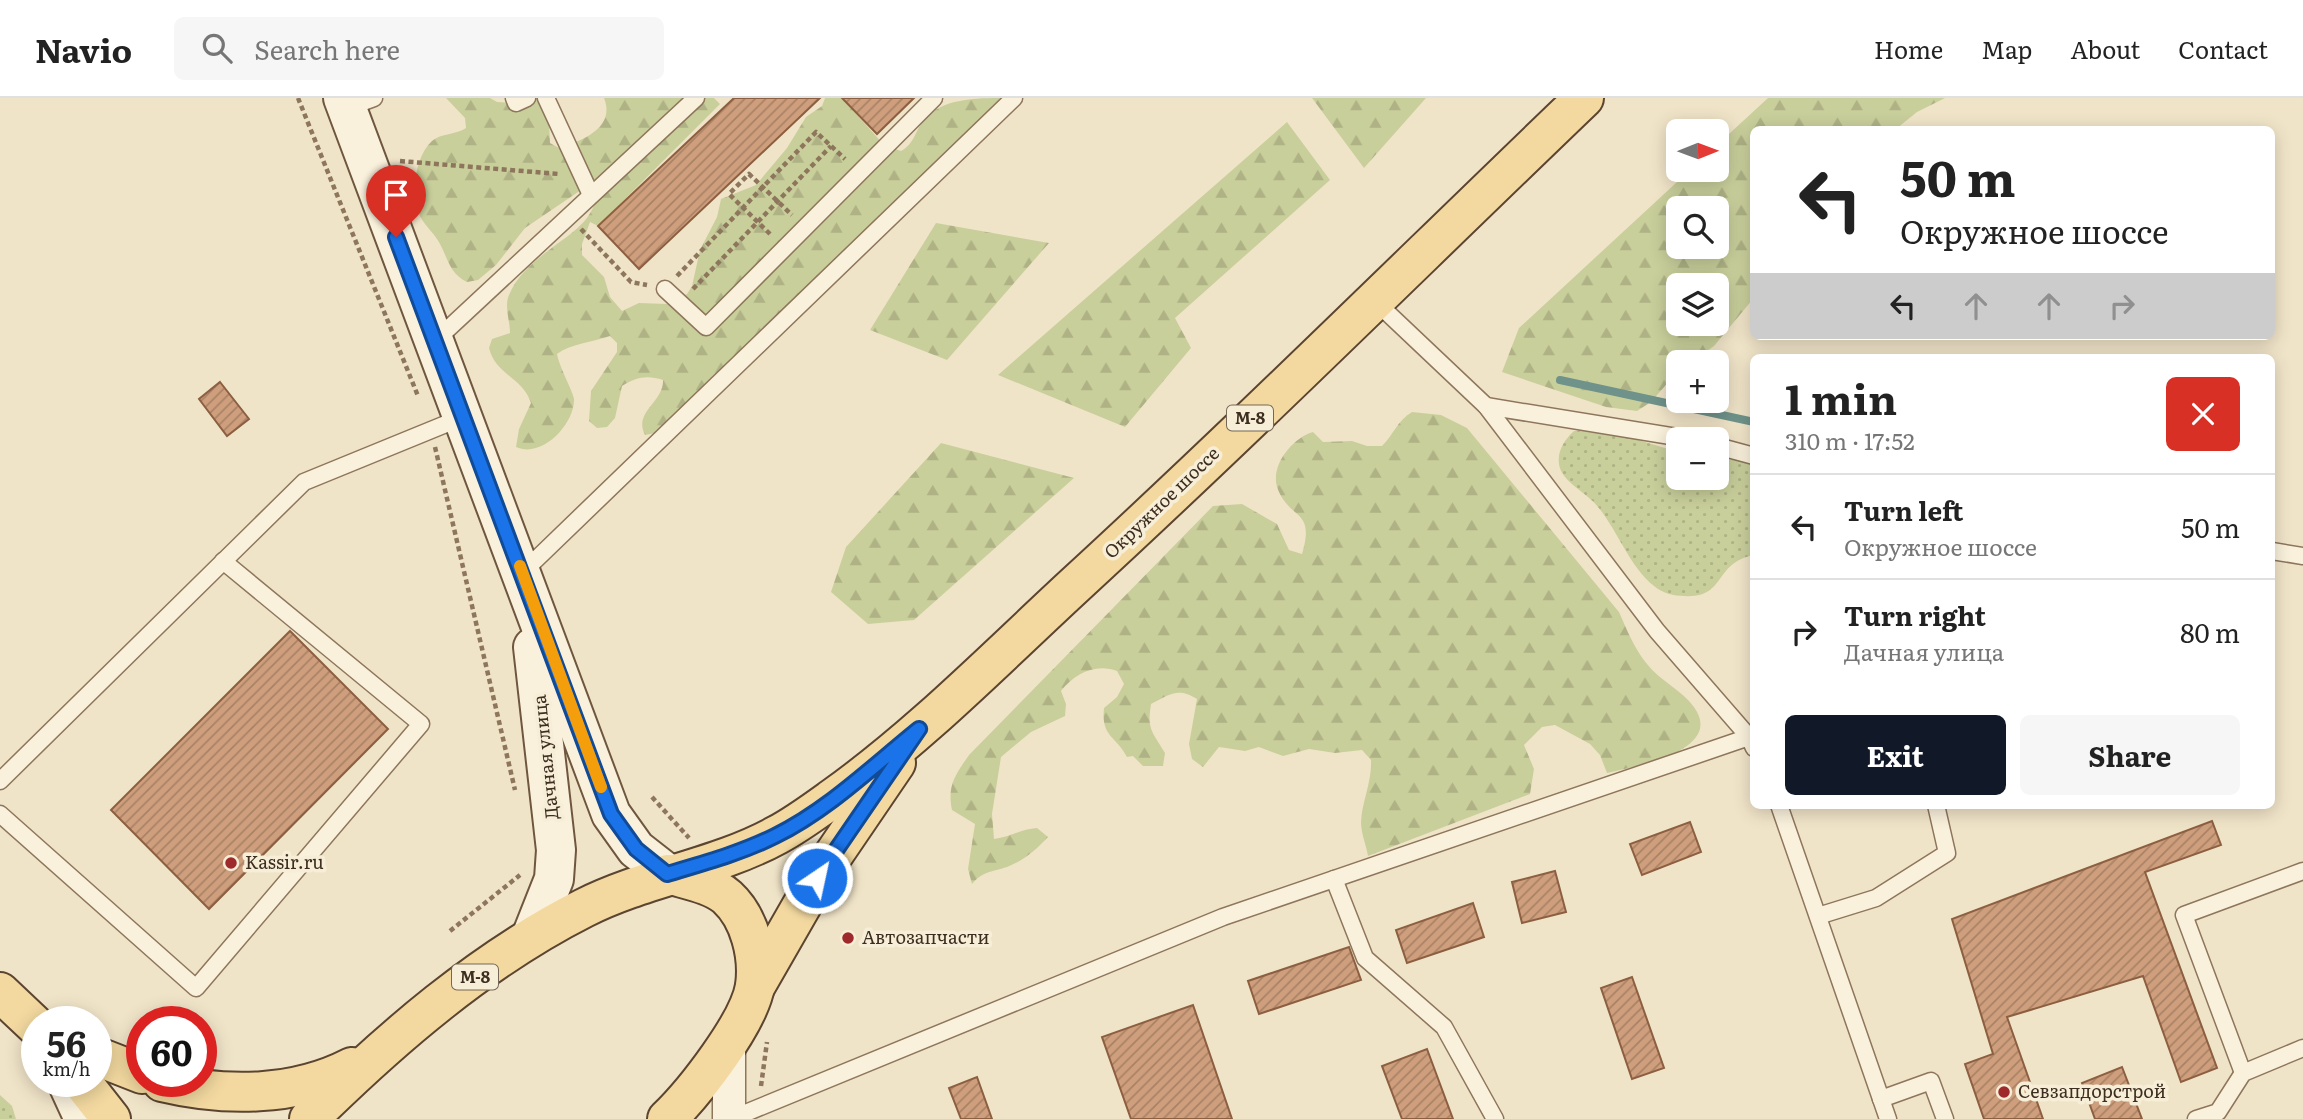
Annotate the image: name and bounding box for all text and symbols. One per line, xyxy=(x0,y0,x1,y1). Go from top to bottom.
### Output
search box xyxy=(174,17,664,80)
text: Navio xyxy=(35,24,132,73)
icon: search xyxy=(198,29,236,67)
text: Search here xyxy=(254,29,400,68)
text: Home xyxy=(1874,31,1943,66)
text: Map xyxy=(1981,31,2032,66)
text: About xyxy=(2070,31,2140,66)
text: Contact xyxy=(2178,31,2268,66)
north arrow xyxy=(1666,119,1729,182)
map controls xyxy=(1666,119,1729,490)
text: 50 m xyxy=(1900,139,2016,212)
icon: left xyxy=(1785,154,1876,245)
pin xyxy=(366,165,426,237)
icon: arrive xyxy=(377,176,415,214)
button: search xyxy=(1666,196,1729,259)
text: Окружное шоссе xyxy=(1900,206,2169,254)
button: layers xyxy=(1666,273,1729,336)
icon: left xyxy=(1884,287,1922,325)
icon: ahead xyxy=(1957,287,1995,325)
icon: ahead xyxy=(2030,287,2068,325)
icon: right xyxy=(2103,287,2141,325)
button: + xyxy=(1666,350,1729,413)
text: 1 min xyxy=(1785,366,1897,428)
button: close xyxy=(2166,377,2240,451)
road number: М-8 xyxy=(1227,406,1273,430)
text: 310 m · 17:52 xyxy=(1785,423,1915,457)
button: − xyxy=(1666,427,1729,490)
street label: Окружное шоссе xyxy=(1097,440,1225,564)
text: Turn left xyxy=(1844,490,1963,529)
text: 50 m xyxy=(2181,507,2240,546)
icon: left xyxy=(1785,508,1823,546)
text: Окружное шоссе xyxy=(1844,529,2037,563)
text: Turn right xyxy=(1844,595,1986,634)
text: 80 m xyxy=(2180,612,2240,651)
icon: right xyxy=(1785,613,1823,651)
text: Дачная улица xyxy=(1844,634,2004,668)
street label: Дачная улица xyxy=(525,693,564,821)
button: Exit xyxy=(1785,715,2006,795)
button: Share xyxy=(2020,715,2240,795)
position arrow xyxy=(780,841,854,915)
place label: Kassir.ru xyxy=(245,848,324,875)
marker: Kassir.ru xyxy=(223,855,239,871)
place label: Автозапчасти xyxy=(862,923,990,950)
marker: Автозапчасти xyxy=(840,930,856,946)
road number: М-8 xyxy=(452,964,498,990)
speed limit sign: 60 xyxy=(126,1006,217,1097)
text: 56 xyxy=(47,1016,86,1068)
text: km/h xyxy=(43,1055,90,1082)
place label: Севзапдорстрой xyxy=(2018,1077,2166,1104)
marker: Севзапдорстрой xyxy=(1996,1084,2012,1100)

